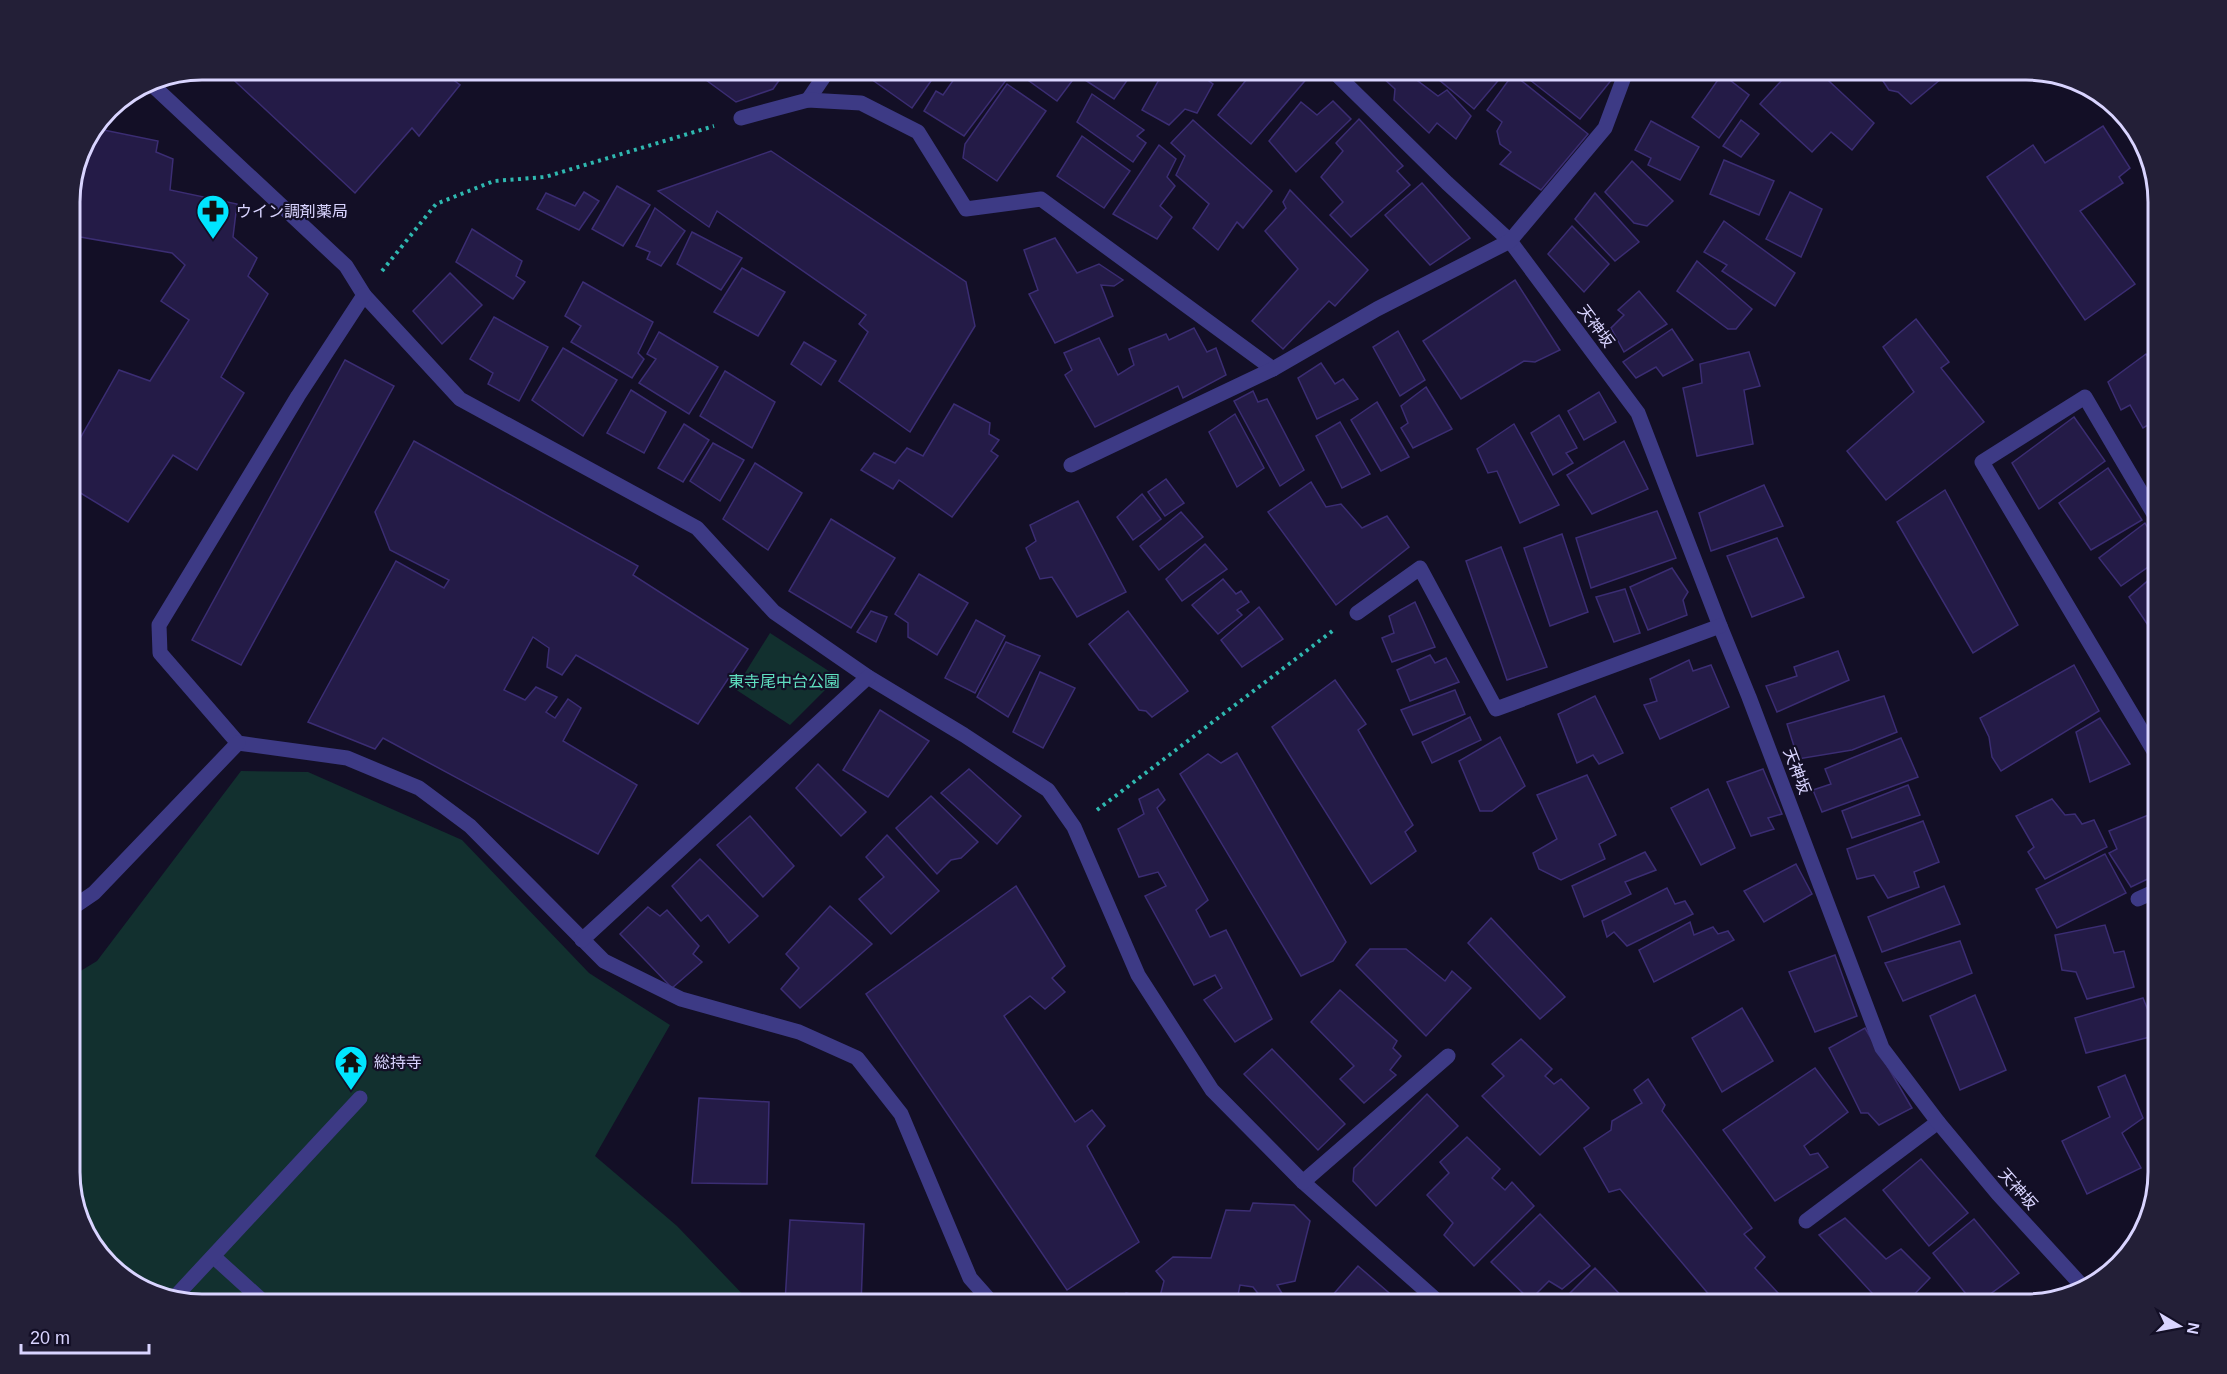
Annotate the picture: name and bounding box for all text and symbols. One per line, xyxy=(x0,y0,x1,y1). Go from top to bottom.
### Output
pharmacy icon: ウイン調剤薬局 xyxy=(195,193,231,240)
place label: ウイン調剤薬局 xyxy=(236,203,348,220)
street label: 天神坂 xyxy=(1575,302,1617,350)
park label: 東寺尾中台公園 xyxy=(728,673,840,690)
street label: 天神坂 xyxy=(1780,746,1814,796)
temple icon: 総持寺 xyxy=(333,1044,369,1091)
place label: 総持寺 xyxy=(374,1054,422,1071)
street label: 天神坂 xyxy=(1996,1165,2040,1213)
north arrow xyxy=(2149,1296,2209,1356)
scale bar xyxy=(21,1317,148,1355)
text: N xyxy=(2184,1321,2203,1336)
text: 20 m xyxy=(30,1328,70,1348)

